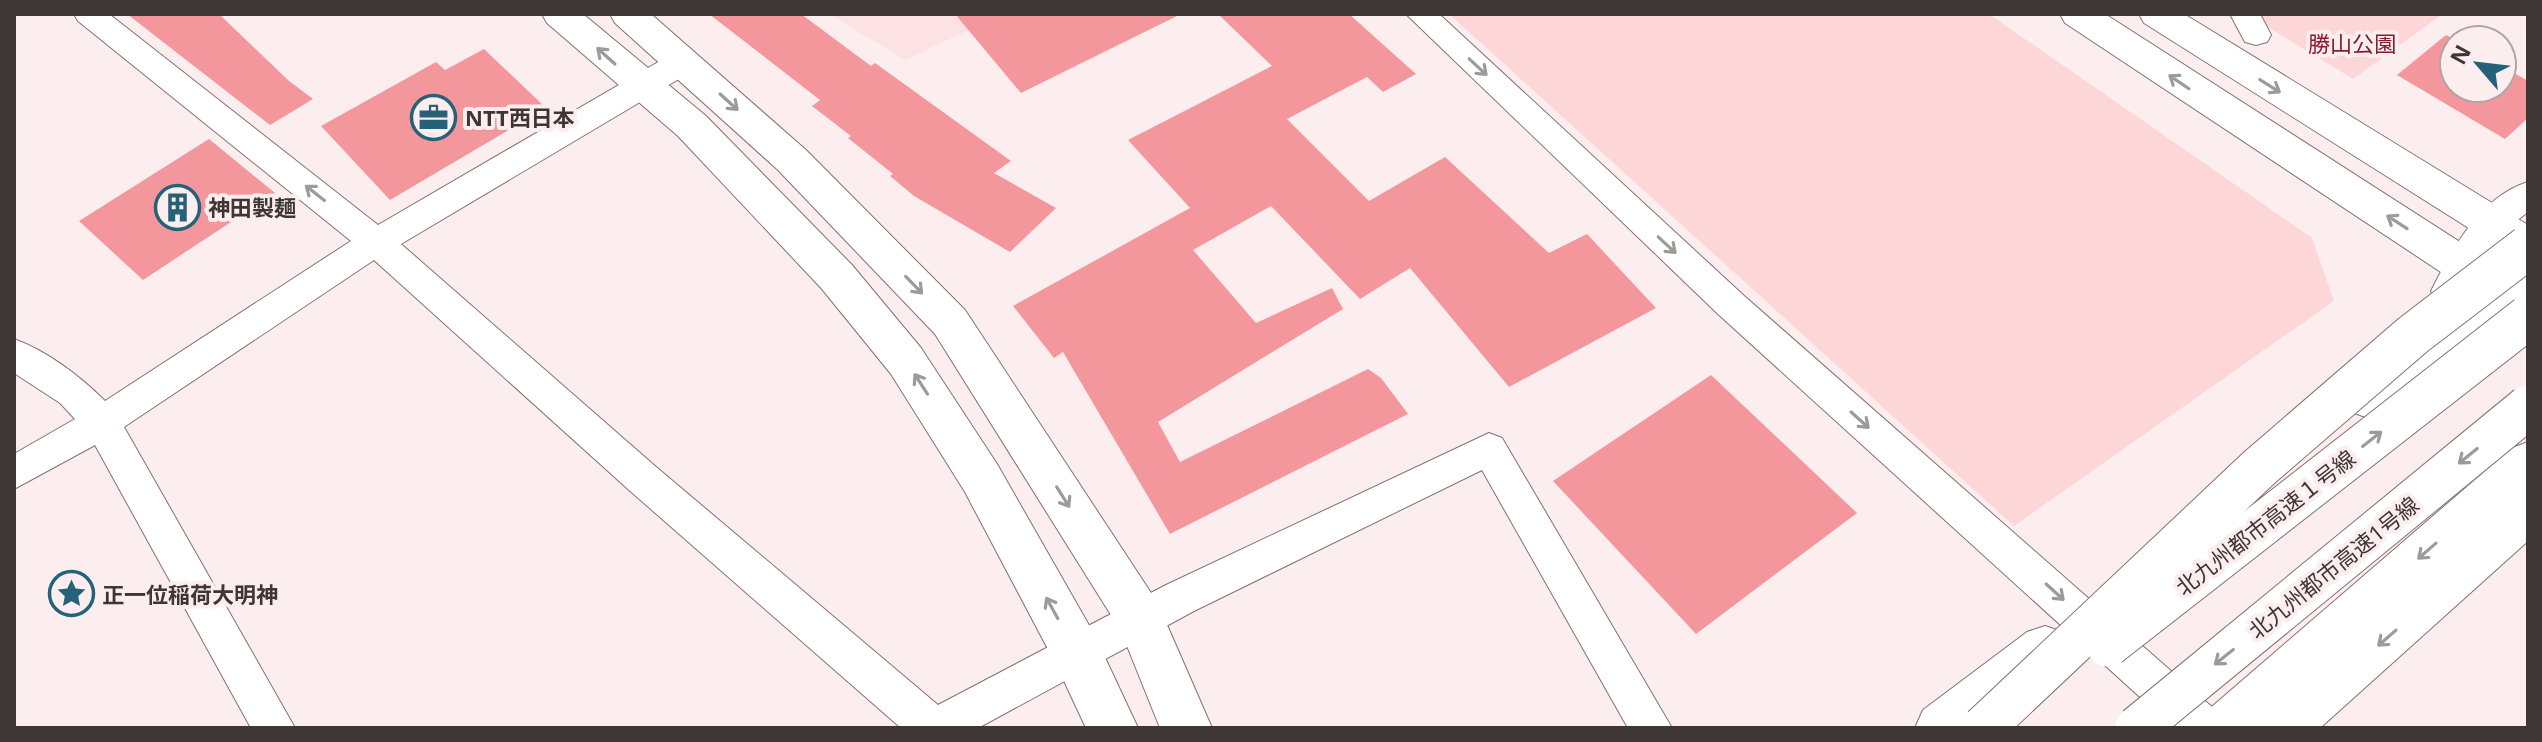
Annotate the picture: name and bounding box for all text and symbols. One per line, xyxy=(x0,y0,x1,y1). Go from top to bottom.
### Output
north arrow xyxy=(2438,24,2518,104)
park label: 勝山公園 xyxy=(2308,28,2396,58)
text: N xyxy=(2442,39,2477,69)
one-way arrow xyxy=(597,47,617,65)
one-way arrow xyxy=(1468,58,1488,77)
one-way arrow xyxy=(2168,73,2190,90)
one-way arrow xyxy=(2258,78,2281,94)
office icon: NTT西日本 xyxy=(410,93,458,141)
one-way arrow xyxy=(718,93,738,111)
place label: NTT西日本 xyxy=(465,102,575,132)
building icon: 神田製麺 xyxy=(153,183,201,231)
one-way arrow xyxy=(305,185,326,202)
place label: 神田製麺 xyxy=(208,192,296,222)
one-way arrow xyxy=(2386,214,2409,230)
one-way arrow xyxy=(1657,236,1677,254)
one-way arrow xyxy=(904,275,923,294)
one-way arrow xyxy=(912,373,928,396)
one-way arrow xyxy=(1850,410,1870,428)
one-way arrow xyxy=(2361,430,2382,447)
street label: 北九州都市高速１号線 xyxy=(2169,442,2361,602)
one-way arrow xyxy=(2458,448,2479,465)
one-way arrow xyxy=(1055,485,1072,507)
street label: 北九州都市高速1号線 xyxy=(2242,489,2424,645)
one-way arrow xyxy=(2418,541,2438,559)
place icon: 正一位稲荷大明神 xyxy=(47,570,95,618)
place label: 正一位稲荷大明神 xyxy=(102,579,278,609)
one-way arrow xyxy=(2044,583,2064,601)
one-way arrow xyxy=(1044,597,1060,620)
one-way arrow xyxy=(2377,629,2397,647)
one-way arrow xyxy=(2214,648,2234,666)

